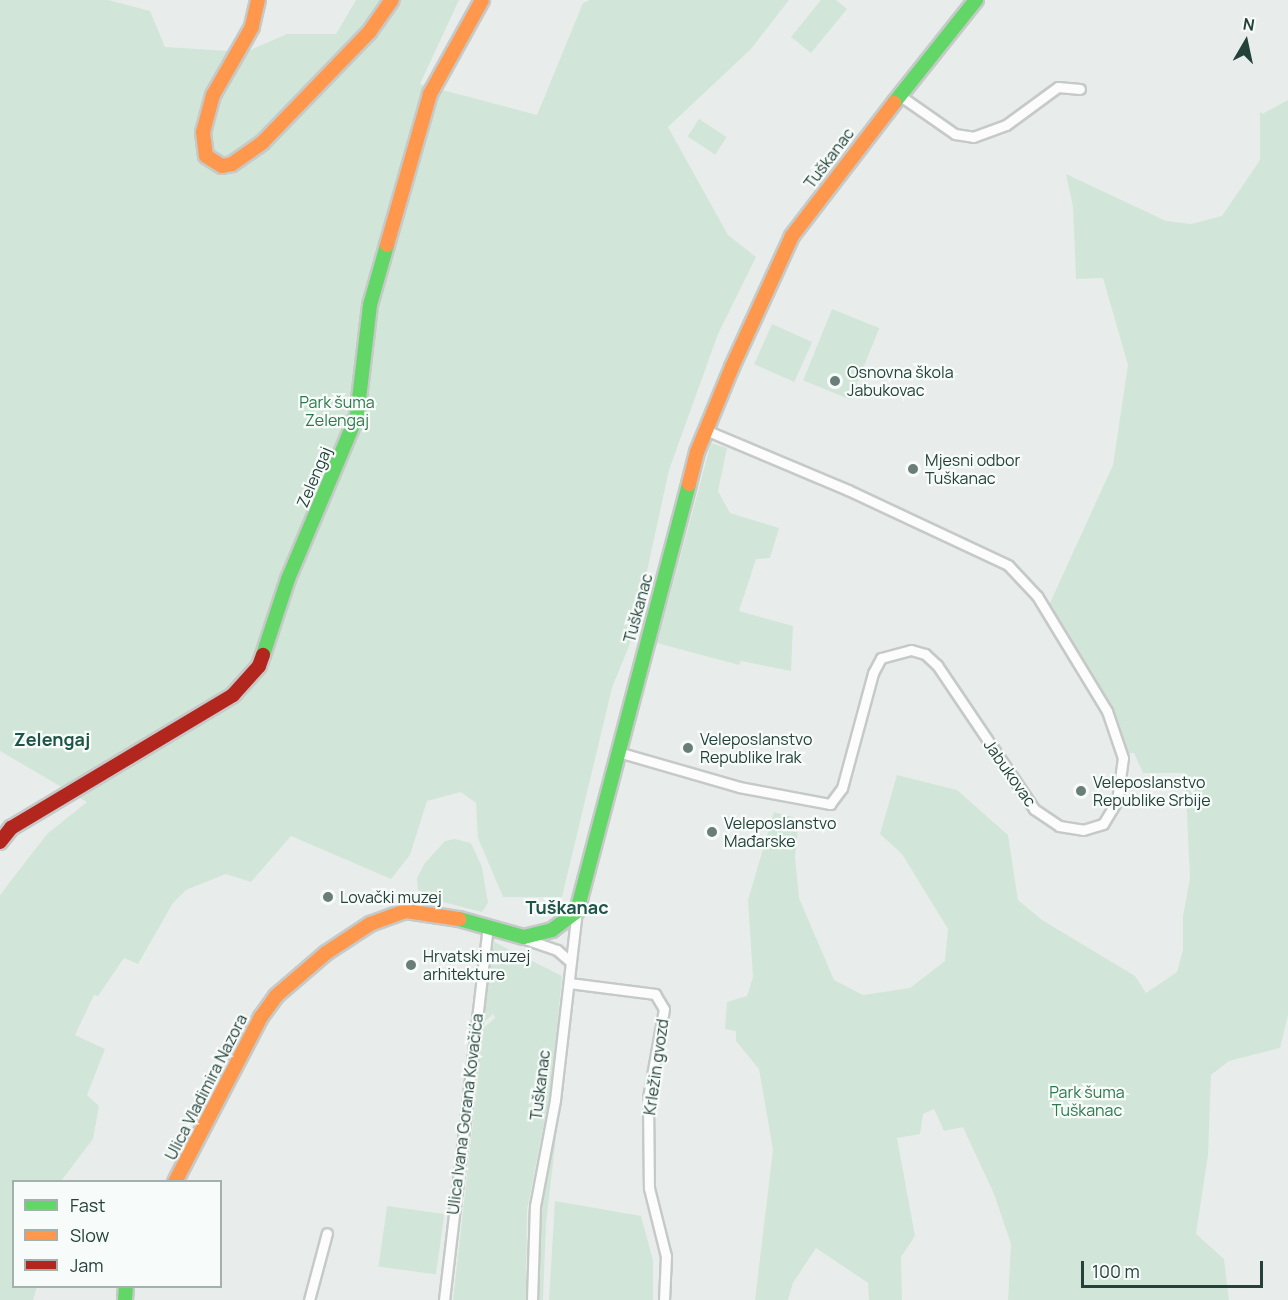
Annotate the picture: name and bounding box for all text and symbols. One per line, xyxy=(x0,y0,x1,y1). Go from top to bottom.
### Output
north arrow xyxy=(1216,12,1276,72)
text: N xyxy=(1241,12,1256,36)
street label: Tuškanac xyxy=(800,124,858,192)
place label: Osnovna škola Jabukovac xyxy=(847,362,954,400)
marker: Osnovna škola Jabukovac xyxy=(828,374,842,388)
park label: Park šuma Zelengaj xyxy=(299,392,375,430)
street label: Zelengaj xyxy=(293,444,335,510)
place label: Mjesni odbor Tuškanac xyxy=(925,450,1020,488)
marker: Mjesni odbor Tuškanac xyxy=(906,462,920,476)
street label: Tuškanac xyxy=(620,571,656,645)
district label: Zelengaj xyxy=(14,728,90,750)
place label: Veleposlanstvo Republike Irak xyxy=(700,729,812,767)
street label: Jabukovac xyxy=(980,736,1040,810)
marker: Veleposlanstvo Republike Irak xyxy=(681,741,695,755)
place label: Veleposlanstvo Republike Srbije xyxy=(1093,772,1211,810)
marker: Veleposlanstvo Republike Srbije xyxy=(1074,784,1088,798)
place label: Veleposlanstvo Mađarske xyxy=(724,813,836,851)
marker: Veleposlanstvo Mađarske xyxy=(705,825,719,839)
place label: Lovački muzej xyxy=(340,887,442,907)
marker: Lovački muzej xyxy=(321,890,335,904)
district label: Tuškanac xyxy=(525,896,609,918)
place label: Hrvatski muzej arhitekture xyxy=(423,946,530,984)
marker: Hrvatski muzej arhitekture xyxy=(404,958,418,972)
street label: Ulica Vladimira Nazora xyxy=(161,1011,251,1163)
street label: Ulica Ivana Gorana Kovačića xyxy=(443,1012,487,1216)
street label: Krležin gvozd xyxy=(640,1018,672,1116)
street label: Tuškanac xyxy=(526,1049,554,1121)
park label: Park šuma Tuškanac xyxy=(1049,1082,1125,1120)
legend xyxy=(12,1180,222,1288)
text: Fast xyxy=(70,1193,105,1217)
text: Slow xyxy=(70,1223,109,1247)
scale bar xyxy=(1084,1249,1266,1287)
text: Jam xyxy=(70,1253,104,1277)
text: 100 m xyxy=(1092,1259,1140,1283)

